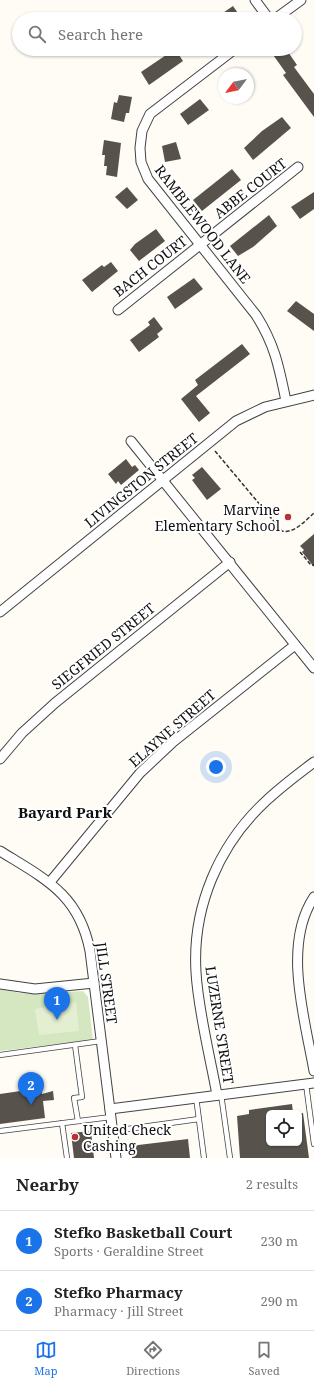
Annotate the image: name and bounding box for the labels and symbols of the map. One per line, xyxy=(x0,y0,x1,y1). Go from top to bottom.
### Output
north arrow xyxy=(218,68,254,104)
street label: ABBE COURT xyxy=(210,153,290,222)
street label: RAMBLEWOOD LANE xyxy=(151,161,255,287)
street label: BACH COURT xyxy=(109,231,191,301)
street label: LIVINGSTON STREET xyxy=(80,428,202,532)
place label: Marvine Elementary School xyxy=(155,500,281,535)
marker: Marvine Elementary School xyxy=(283,512,293,522)
street label: SIEGFRIED STREET xyxy=(47,598,159,694)
street label: ELAYNE STREET xyxy=(125,685,220,771)
your location xyxy=(206,757,226,777)
district label: Bayard Park xyxy=(18,802,112,822)
street label: JILL STREET xyxy=(92,940,122,1026)
street label: LUZERNE STREET xyxy=(201,965,239,1086)
pin: 1 xyxy=(44,987,70,1020)
pin: 2 xyxy=(18,1072,44,1105)
place label: United Check Cashing xyxy=(83,1120,172,1155)
marker: United Check Cashing xyxy=(70,1132,80,1142)

